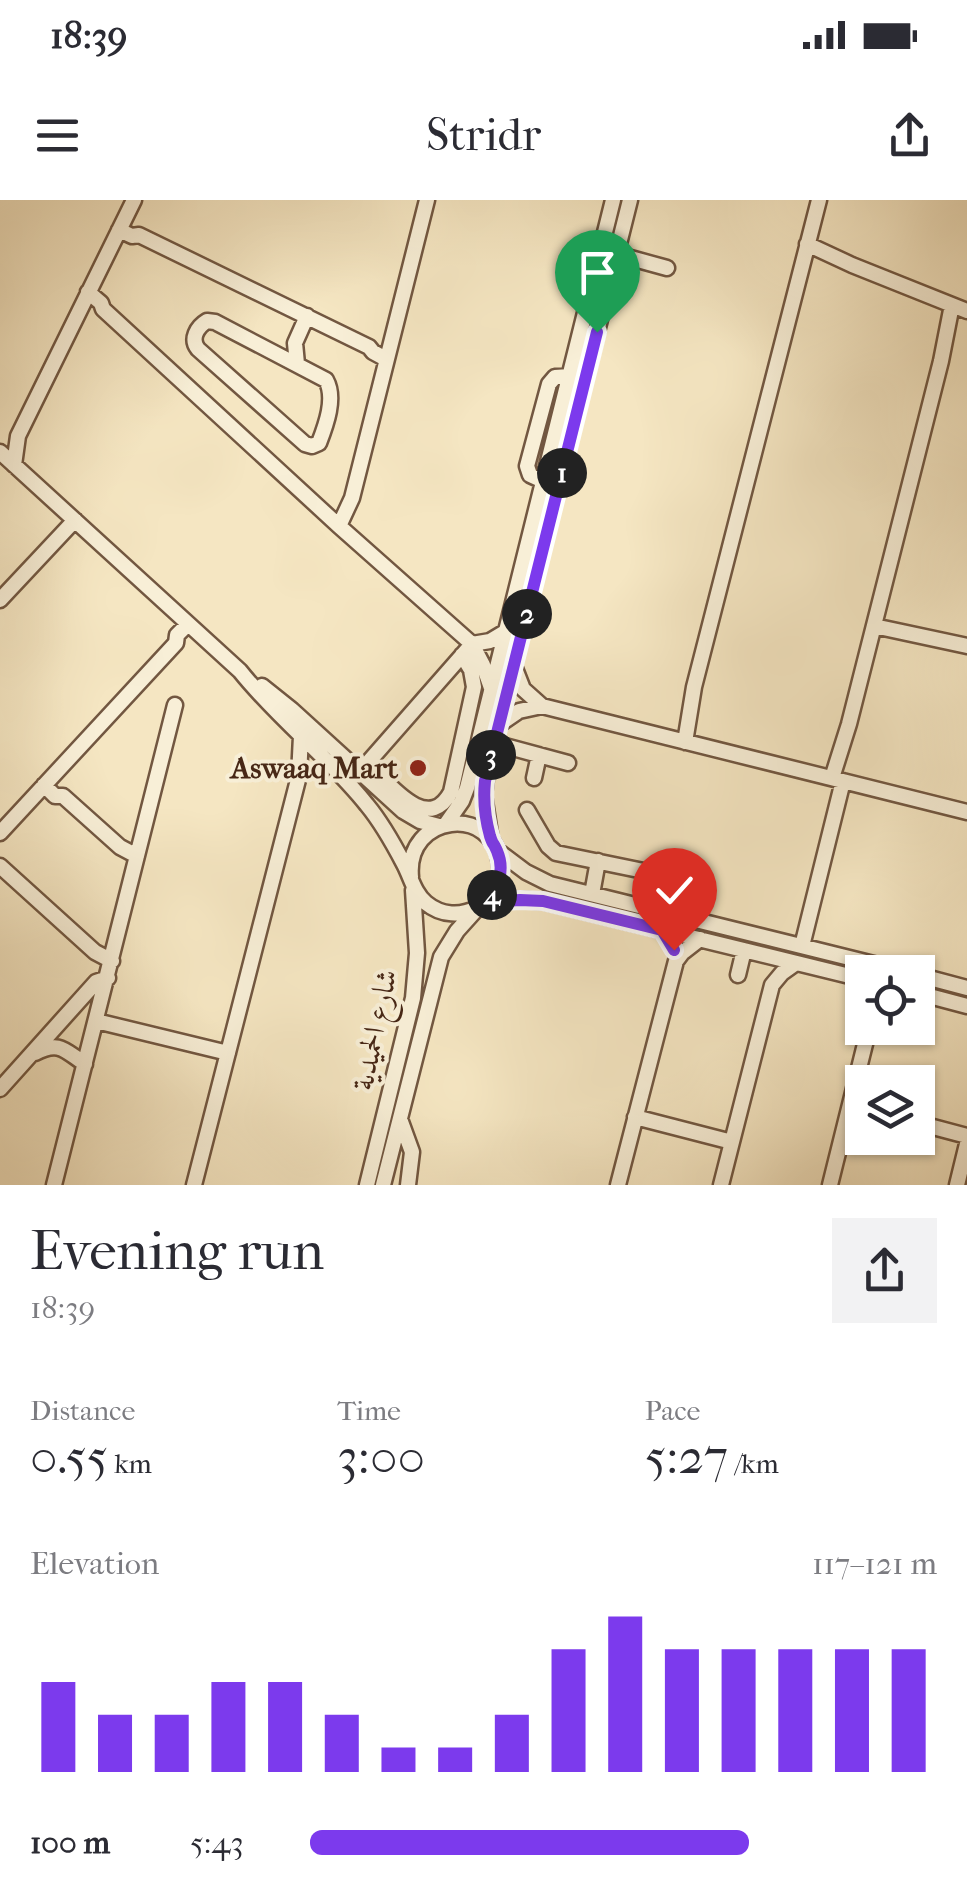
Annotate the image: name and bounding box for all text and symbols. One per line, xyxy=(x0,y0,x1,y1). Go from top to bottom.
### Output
text: 18:39 xyxy=(50,13,127,58)
icon: menu xyxy=(30,108,85,163)
icon: share xyxy=(882,108,937,163)
text: Stridr xyxy=(426,109,541,162)
pin xyxy=(555,230,640,333)
icon: arrive xyxy=(570,245,625,300)
pin: 1 xyxy=(537,448,587,498)
text: 1 xyxy=(557,456,567,489)
pin: 2 xyxy=(502,589,552,639)
text: 2 xyxy=(520,597,534,630)
pin: 3 xyxy=(466,730,516,780)
text: 3 xyxy=(485,738,497,771)
place label: Aswaaq Mart xyxy=(229,751,398,786)
marker: Aswaaq Mart xyxy=(407,757,429,779)
pin xyxy=(632,848,717,951)
icon: check xyxy=(647,863,702,918)
pin: 4 xyxy=(467,870,517,920)
text: 4 xyxy=(484,878,500,911)
map controls xyxy=(845,955,935,1155)
button: locate xyxy=(845,955,935,1045)
street label: شارع الحميدية xyxy=(345,966,412,1095)
button: layers xyxy=(845,1065,935,1155)
button: share xyxy=(832,1218,937,1323)
text: Evening run xyxy=(30,1219,324,1283)
text: 18:39 xyxy=(30,1289,95,1326)
text: Distance xyxy=(30,1394,135,1427)
text: Time xyxy=(337,1394,401,1427)
text: Pace xyxy=(645,1394,700,1427)
text: 0.55 xyxy=(30,1427,108,1486)
text: 3:00 xyxy=(337,1427,425,1486)
text: 5:27 xyxy=(645,1427,728,1486)
text: km xyxy=(108,1447,152,1480)
text: /km xyxy=(728,1447,779,1480)
text: Elevation xyxy=(30,1545,159,1582)
text: 117–121 m xyxy=(812,1545,937,1582)
text: 100 m xyxy=(30,1824,110,1861)
text: 5:43 xyxy=(190,1824,244,1861)

